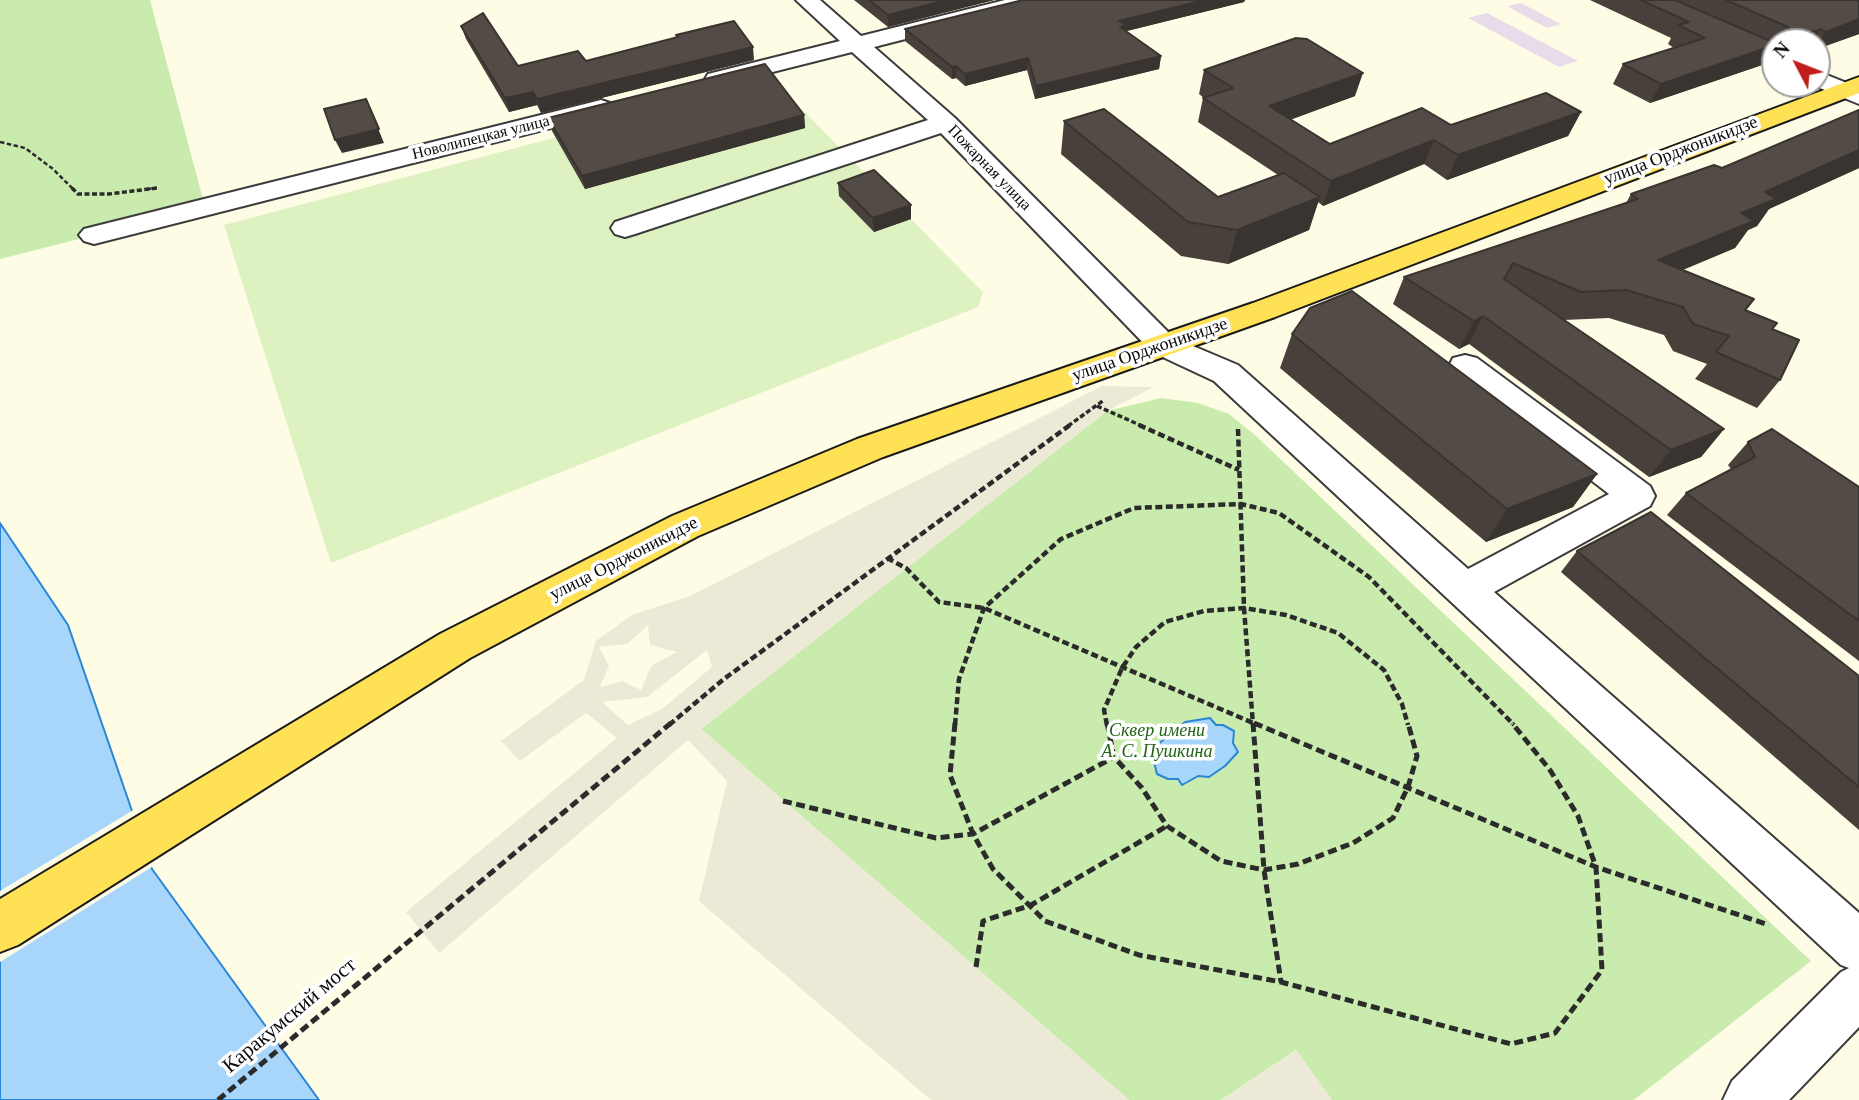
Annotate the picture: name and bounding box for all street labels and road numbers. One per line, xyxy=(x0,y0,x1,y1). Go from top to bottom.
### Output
street label: Новолипецкая улица xyxy=(410,112,552,164)
street label: улица Орджоникидзе xyxy=(1601,112,1761,190)
street label: Пожарная улица xyxy=(943,121,1035,215)
street label: улица Орджоникидзе xyxy=(1069,313,1231,387)
street label: улица Орджоникидзе xyxy=(546,512,702,606)
street label: Каракумский мост xyxy=(218,953,362,1079)

